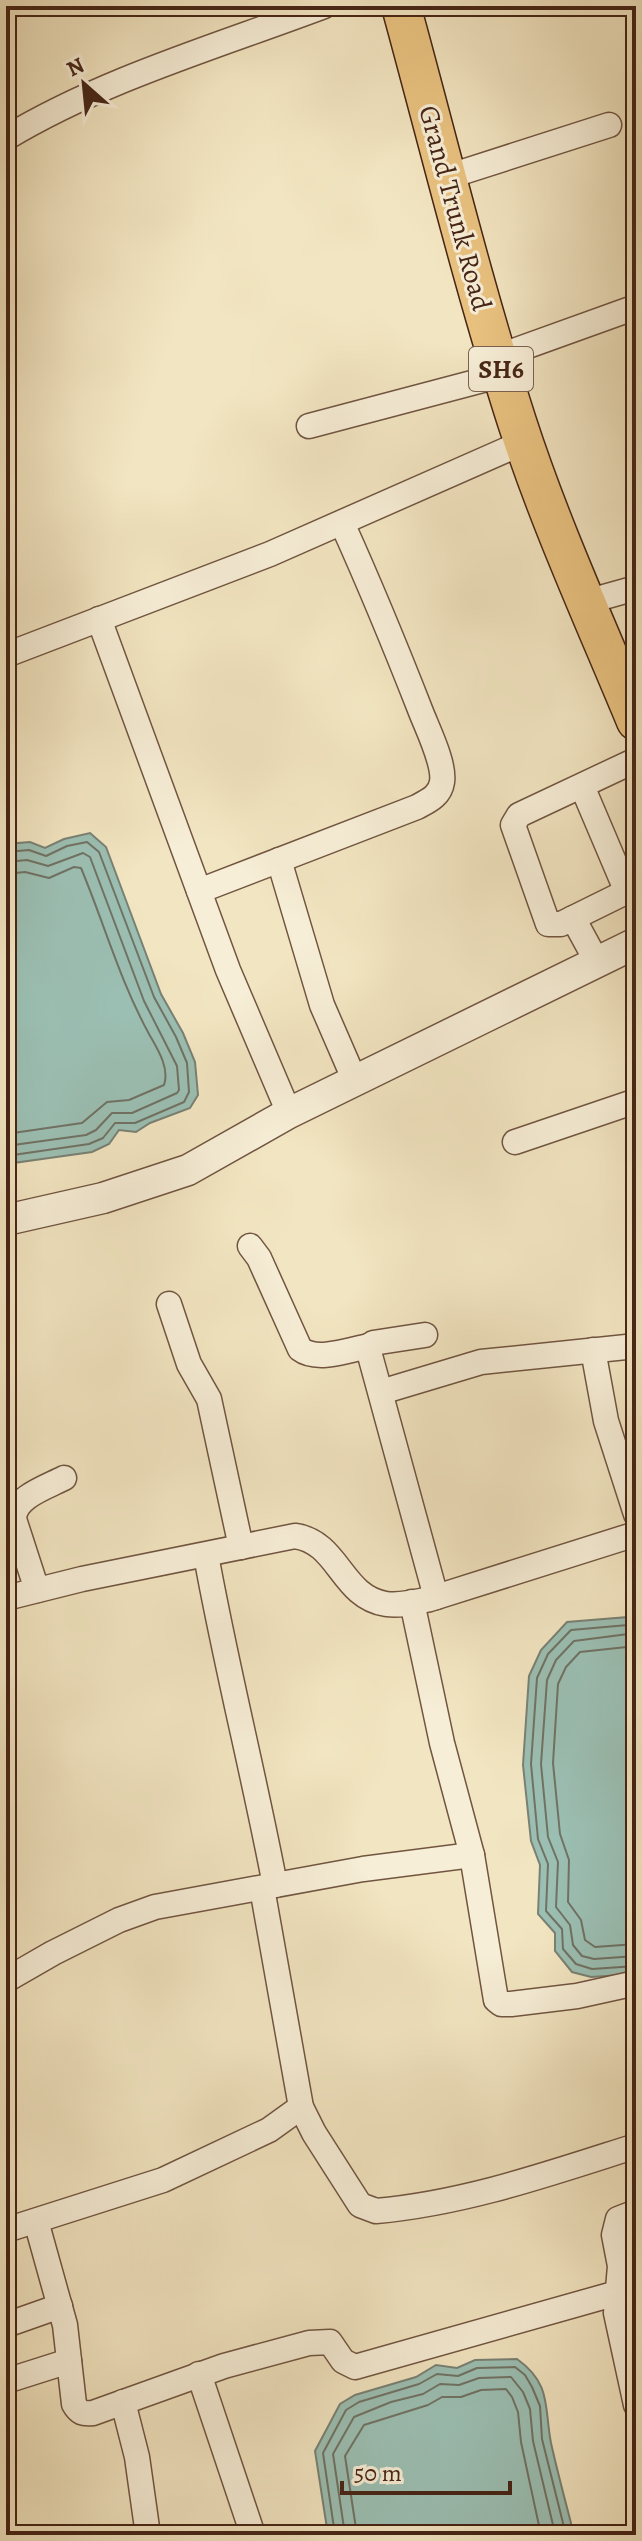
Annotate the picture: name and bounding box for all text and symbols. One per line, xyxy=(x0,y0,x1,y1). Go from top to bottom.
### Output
north arrow xyxy=(44,44,124,124)
text: N xyxy=(61,50,89,84)
street label: Grand Trunk Road xyxy=(409,101,501,316)
road number: SH6 xyxy=(469,347,533,391)
scale bar xyxy=(342,2445,510,2495)
text: 50 m xyxy=(354,2457,402,2489)

